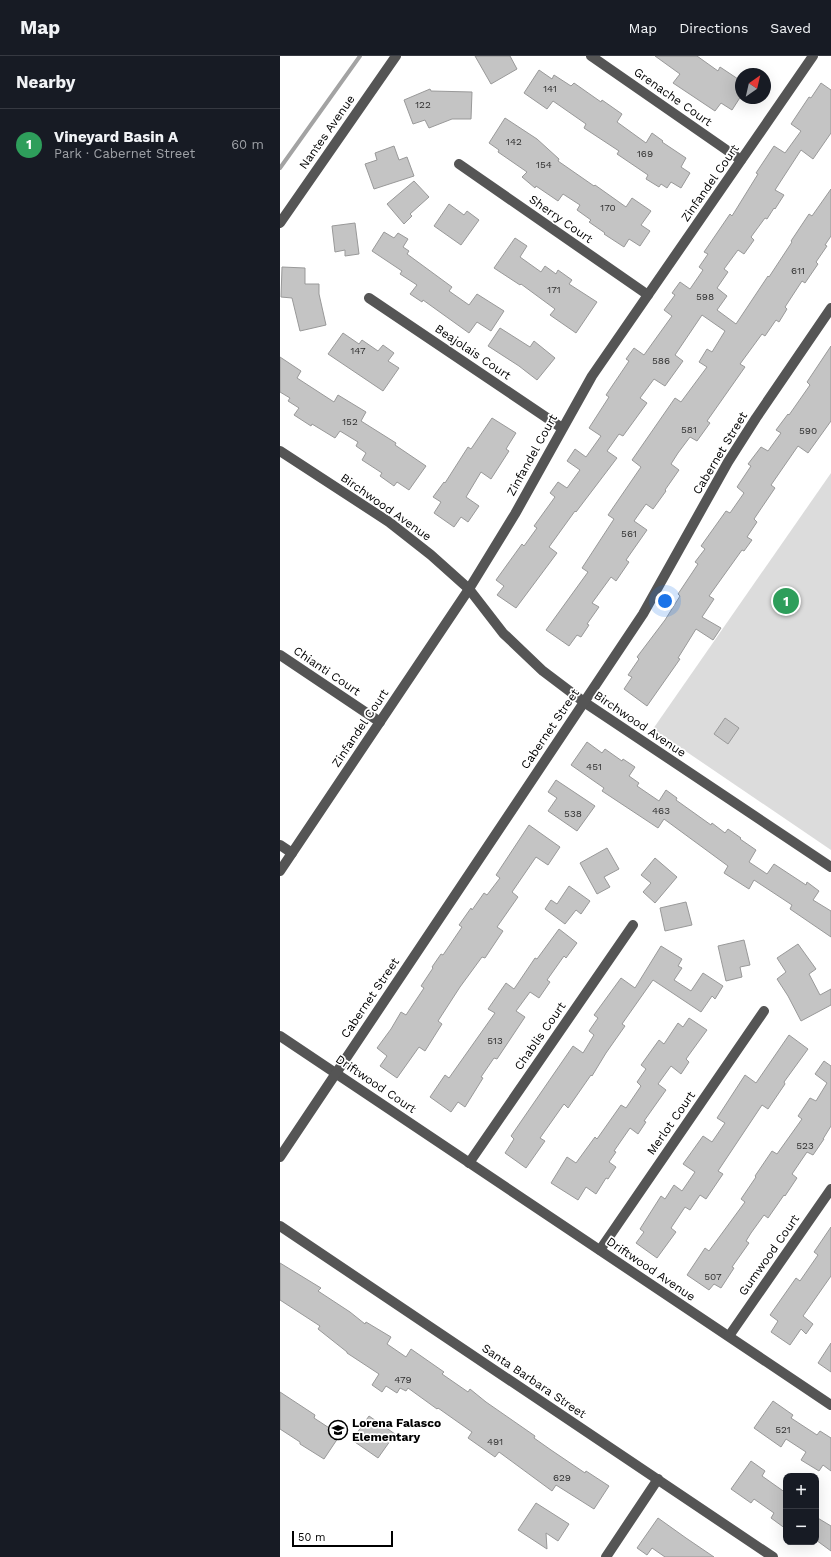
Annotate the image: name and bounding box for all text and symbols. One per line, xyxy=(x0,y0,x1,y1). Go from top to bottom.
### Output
text: Map xyxy=(20,16,60,39)
text: Map xyxy=(629,20,657,36)
text: Directions xyxy=(679,20,748,36)
text: Saved xyxy=(770,20,811,36)
street label: Grenache Court xyxy=(631,65,715,129)
north arrow xyxy=(735,68,771,104)
text: Nearby xyxy=(16,72,75,92)
house number: 141 xyxy=(543,83,557,94)
street label: Nantes Avenue xyxy=(296,92,358,172)
house number: 122 xyxy=(415,99,431,110)
text: Vineyard Basin A xyxy=(54,128,178,146)
house number: 142 xyxy=(506,136,522,147)
text: 1 xyxy=(26,137,32,152)
text: 60 m xyxy=(231,137,264,152)
street label: Zinfandel Court xyxy=(678,142,742,224)
text: Park · Cabernet Street xyxy=(54,146,195,161)
house number: 169 xyxy=(637,148,653,159)
house number: 154 xyxy=(536,159,552,170)
street label: Sherry Court xyxy=(527,192,595,246)
house number: 170 xyxy=(600,202,616,213)
house number: 611 xyxy=(791,265,805,276)
house number: 171 xyxy=(547,284,561,295)
house number: 598 xyxy=(696,291,714,302)
street label: Beajolais Court xyxy=(432,321,514,383)
house number: 147 xyxy=(350,345,366,356)
house number: 586 xyxy=(652,355,670,366)
street label: Cabernet Street xyxy=(690,409,750,497)
street label: Zinfandel Court xyxy=(504,412,560,498)
house number: 152 xyxy=(342,416,358,427)
house number: 581 xyxy=(681,424,697,435)
house number: 590 xyxy=(799,425,817,436)
street label: Birchwood Avenue xyxy=(338,470,434,544)
house number: 561 xyxy=(621,528,637,539)
pin: 1 xyxy=(773,586,799,616)
your location xyxy=(655,591,675,611)
street label: Chianti Court xyxy=(291,643,363,699)
street label: Zinfandel Court xyxy=(329,686,391,770)
street label: Cabernet Street xyxy=(518,686,582,772)
street label: Birchwood Avenue xyxy=(591,688,689,760)
house number: 451 xyxy=(586,761,602,772)
house number: 463 xyxy=(652,805,670,816)
house number: 538 xyxy=(564,808,582,819)
street label: Cabernet Street xyxy=(338,955,402,1041)
street label: Chablis Court xyxy=(511,999,569,1073)
house number: 513 xyxy=(487,1035,503,1046)
street label: Driftwood Court xyxy=(333,1052,419,1116)
street label: Merlot Court xyxy=(644,1089,698,1157)
house number: 523 xyxy=(796,1140,814,1151)
street label: Gumwood Court xyxy=(736,1212,802,1298)
street label: Driftwood Avenue xyxy=(604,1234,698,1304)
house number: 507 xyxy=(704,1271,722,1282)
street label: Santa Barbara Street xyxy=(479,1341,589,1421)
house number: 479 xyxy=(394,1374,412,1385)
place label: Lorena Falasco Elementary xyxy=(352,1416,441,1444)
school or university icon: Lorena Falasco Elementary xyxy=(327,1419,349,1441)
house number: 521 xyxy=(775,1424,791,1435)
house number: 491 xyxy=(487,1436,503,1447)
house number: 629 xyxy=(553,1472,571,1483)
map controls xyxy=(783,1473,819,1545)
button: + xyxy=(783,1473,819,1509)
button: − xyxy=(783,1509,819,1545)
scale bar xyxy=(292,1529,393,1548)
text: 50 m xyxy=(298,1531,325,1544)

